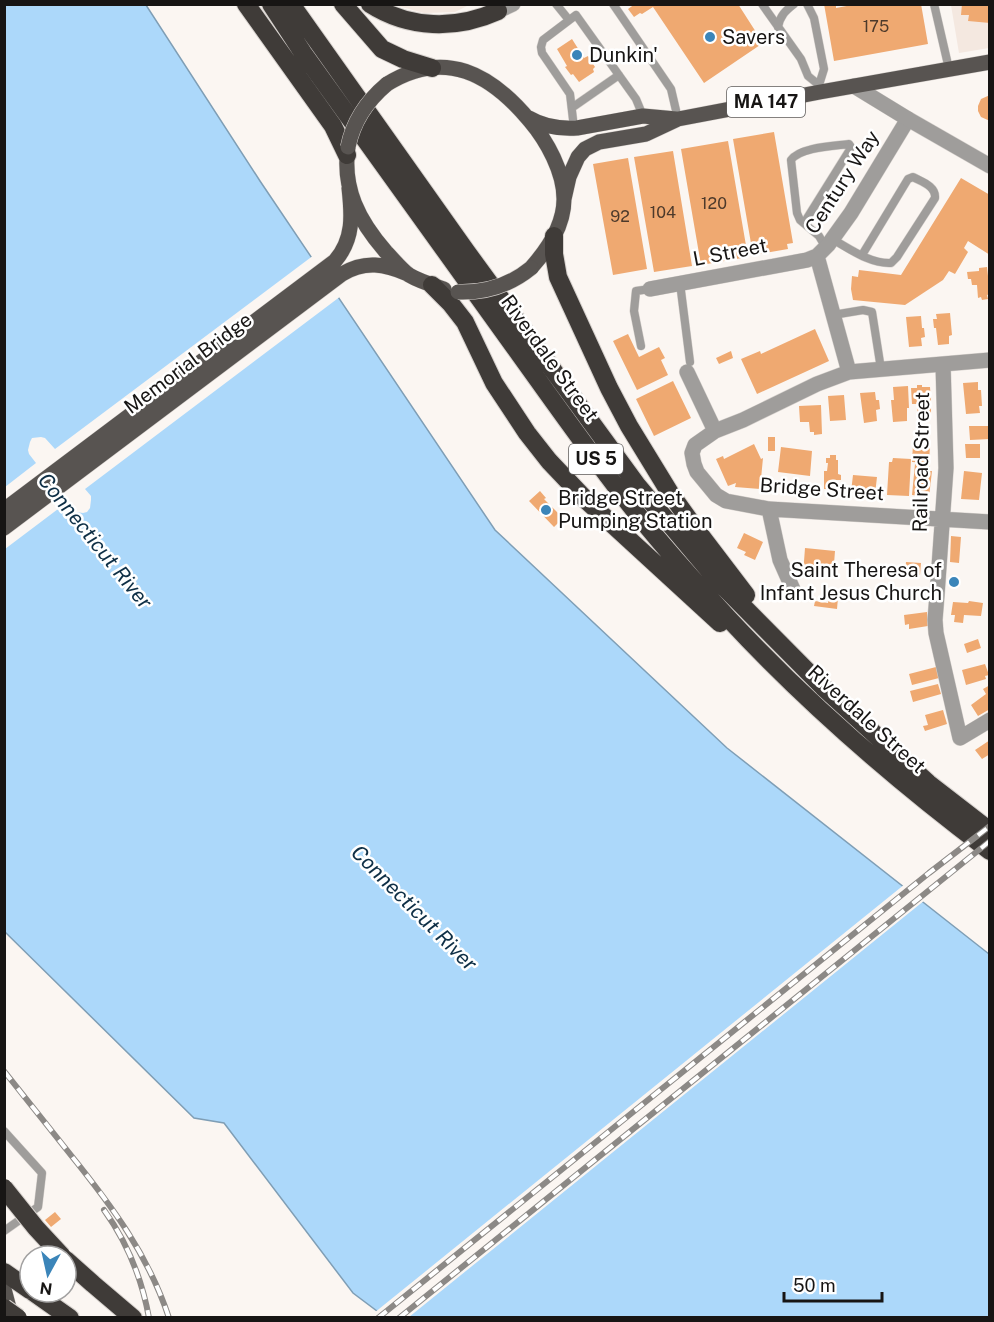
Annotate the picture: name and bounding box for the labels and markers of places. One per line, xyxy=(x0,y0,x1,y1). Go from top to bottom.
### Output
place label: Savers xyxy=(722,25,785,49)
marker: Savers xyxy=(703,30,717,44)
place label: Dunkin' xyxy=(589,43,658,67)
marker: Dunkin' xyxy=(570,48,584,62)
place label: Bridge Street Pumping Station xyxy=(558,486,712,533)
marker: Bridge Street Pumping Station xyxy=(539,503,553,517)
place label: Saint Theresa of Infant Jesus Church xyxy=(760,558,942,605)
marker: Saint Theresa of Infant Jesus Church xyxy=(947,575,961,589)

